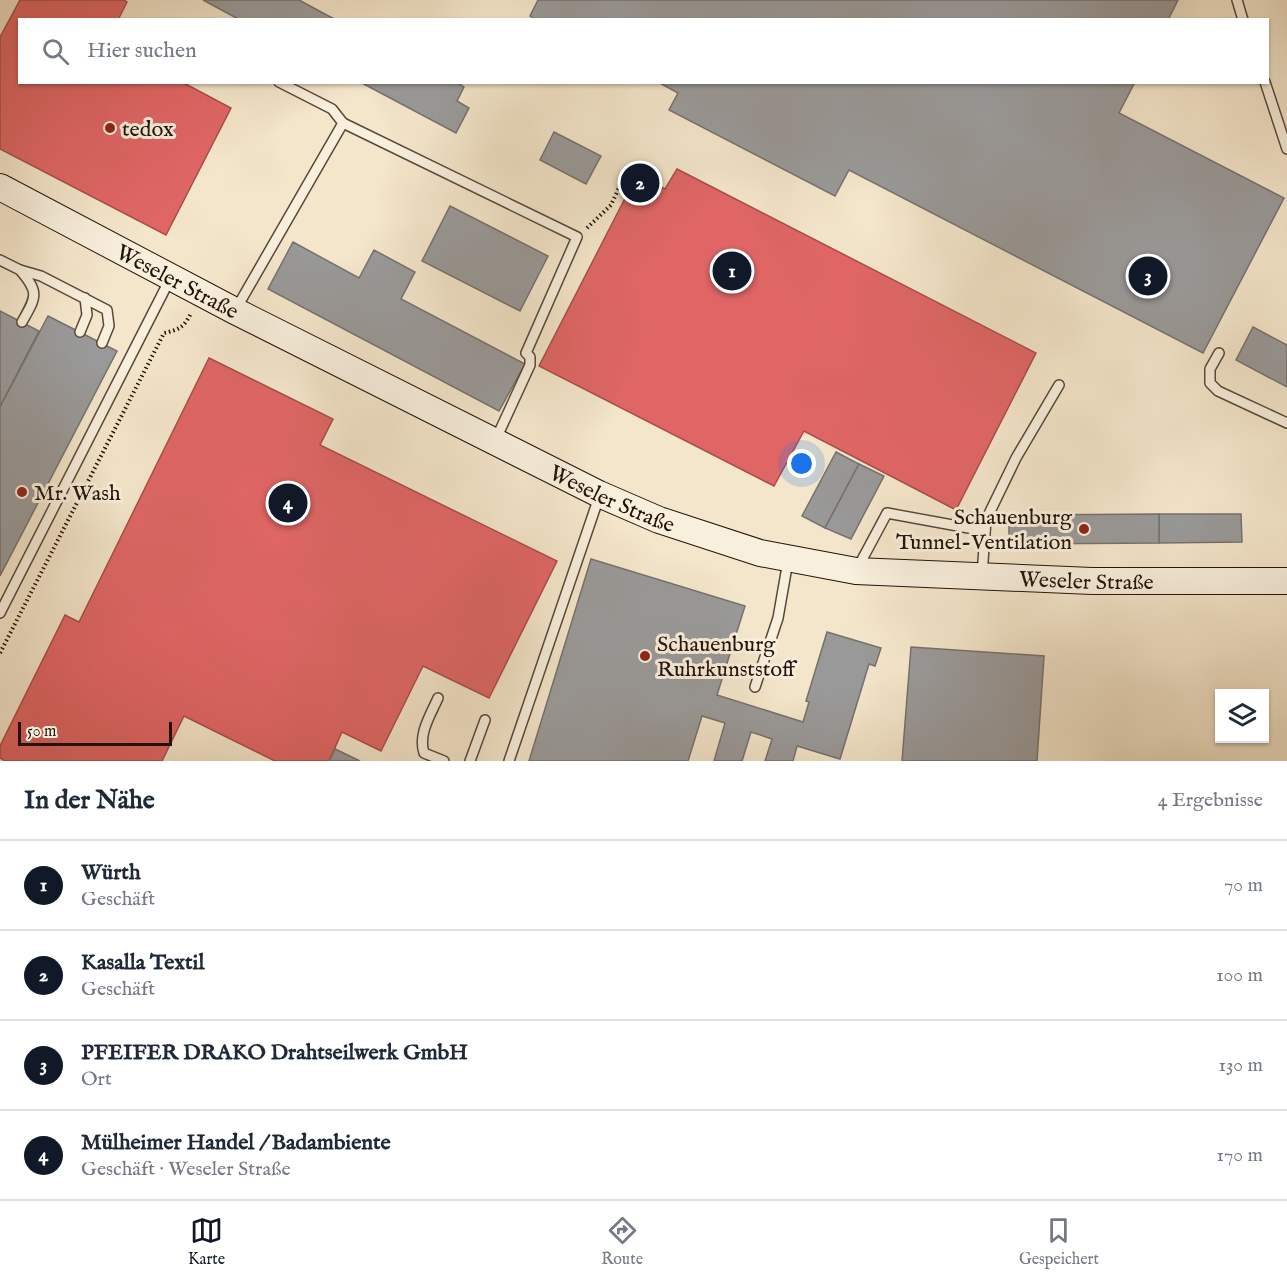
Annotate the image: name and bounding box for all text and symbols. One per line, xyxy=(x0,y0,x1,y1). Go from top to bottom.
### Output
search box xyxy=(18,18,1269,84)
icon: search xyxy=(39,35,72,68)
text: Hier suchen xyxy=(87,37,197,65)
place label: tedox xyxy=(122,116,174,144)
marker: tedox xyxy=(103,121,117,135)
pin: 2 xyxy=(620,160,660,206)
street label: Weseler Straße xyxy=(111,239,243,326)
pin: 1 xyxy=(712,248,752,294)
pin: 3 xyxy=(1128,254,1168,298)
your location xyxy=(787,449,816,478)
street label: Weseler Straße xyxy=(544,459,678,540)
place label: Mr. Wash xyxy=(34,480,121,508)
pin: 4 xyxy=(268,480,308,526)
marker: Mr. Wash xyxy=(15,485,29,499)
place label: Schauenburg Tunnel-Ventilation xyxy=(896,504,1073,557)
marker: Schauenburg Tunnel-Ventilation xyxy=(1077,522,1091,536)
street label: Weseler Straße xyxy=(1018,566,1154,597)
place label: Schauenburg Ruhrkunststoff xyxy=(657,631,798,684)
marker: Schauenburg Ruhrkunststoff xyxy=(638,649,652,663)
map controls xyxy=(1215,689,1269,743)
button: layers xyxy=(1215,689,1269,743)
scale bar xyxy=(18,719,172,746)
text: 50 m xyxy=(27,722,56,742)
text: In der Nähe xyxy=(24,784,155,817)
text: 4 Ergebnisse xyxy=(1158,788,1263,813)
text: Würth xyxy=(81,859,141,887)
text: 1 xyxy=(40,873,47,898)
text: 70 m xyxy=(1224,873,1263,898)
text: Geschäft xyxy=(81,887,155,912)
text: Kasalla Textil xyxy=(81,949,204,977)
text: 2 xyxy=(39,963,48,988)
text: 100 m xyxy=(1216,963,1263,988)
text: Geschäft xyxy=(81,977,155,1002)
text: PFEIFER DRAKO Drahtseilwerk GmbH xyxy=(81,1039,468,1067)
text: 3 xyxy=(40,1053,47,1078)
text: 130 m xyxy=(1218,1053,1263,1078)
text: Ort xyxy=(81,1067,112,1092)
text: Mülheimer Handel / Badambiente xyxy=(81,1129,391,1157)
text: 4 xyxy=(39,1143,48,1168)
text: 170 m xyxy=(1217,1143,1263,1168)
text: Geschäft · Weseler Straße xyxy=(81,1157,291,1182)
tab: Karte xyxy=(188,1214,225,1270)
tab: Route xyxy=(601,1214,643,1270)
tab: Gespeichert xyxy=(1019,1214,1099,1270)

